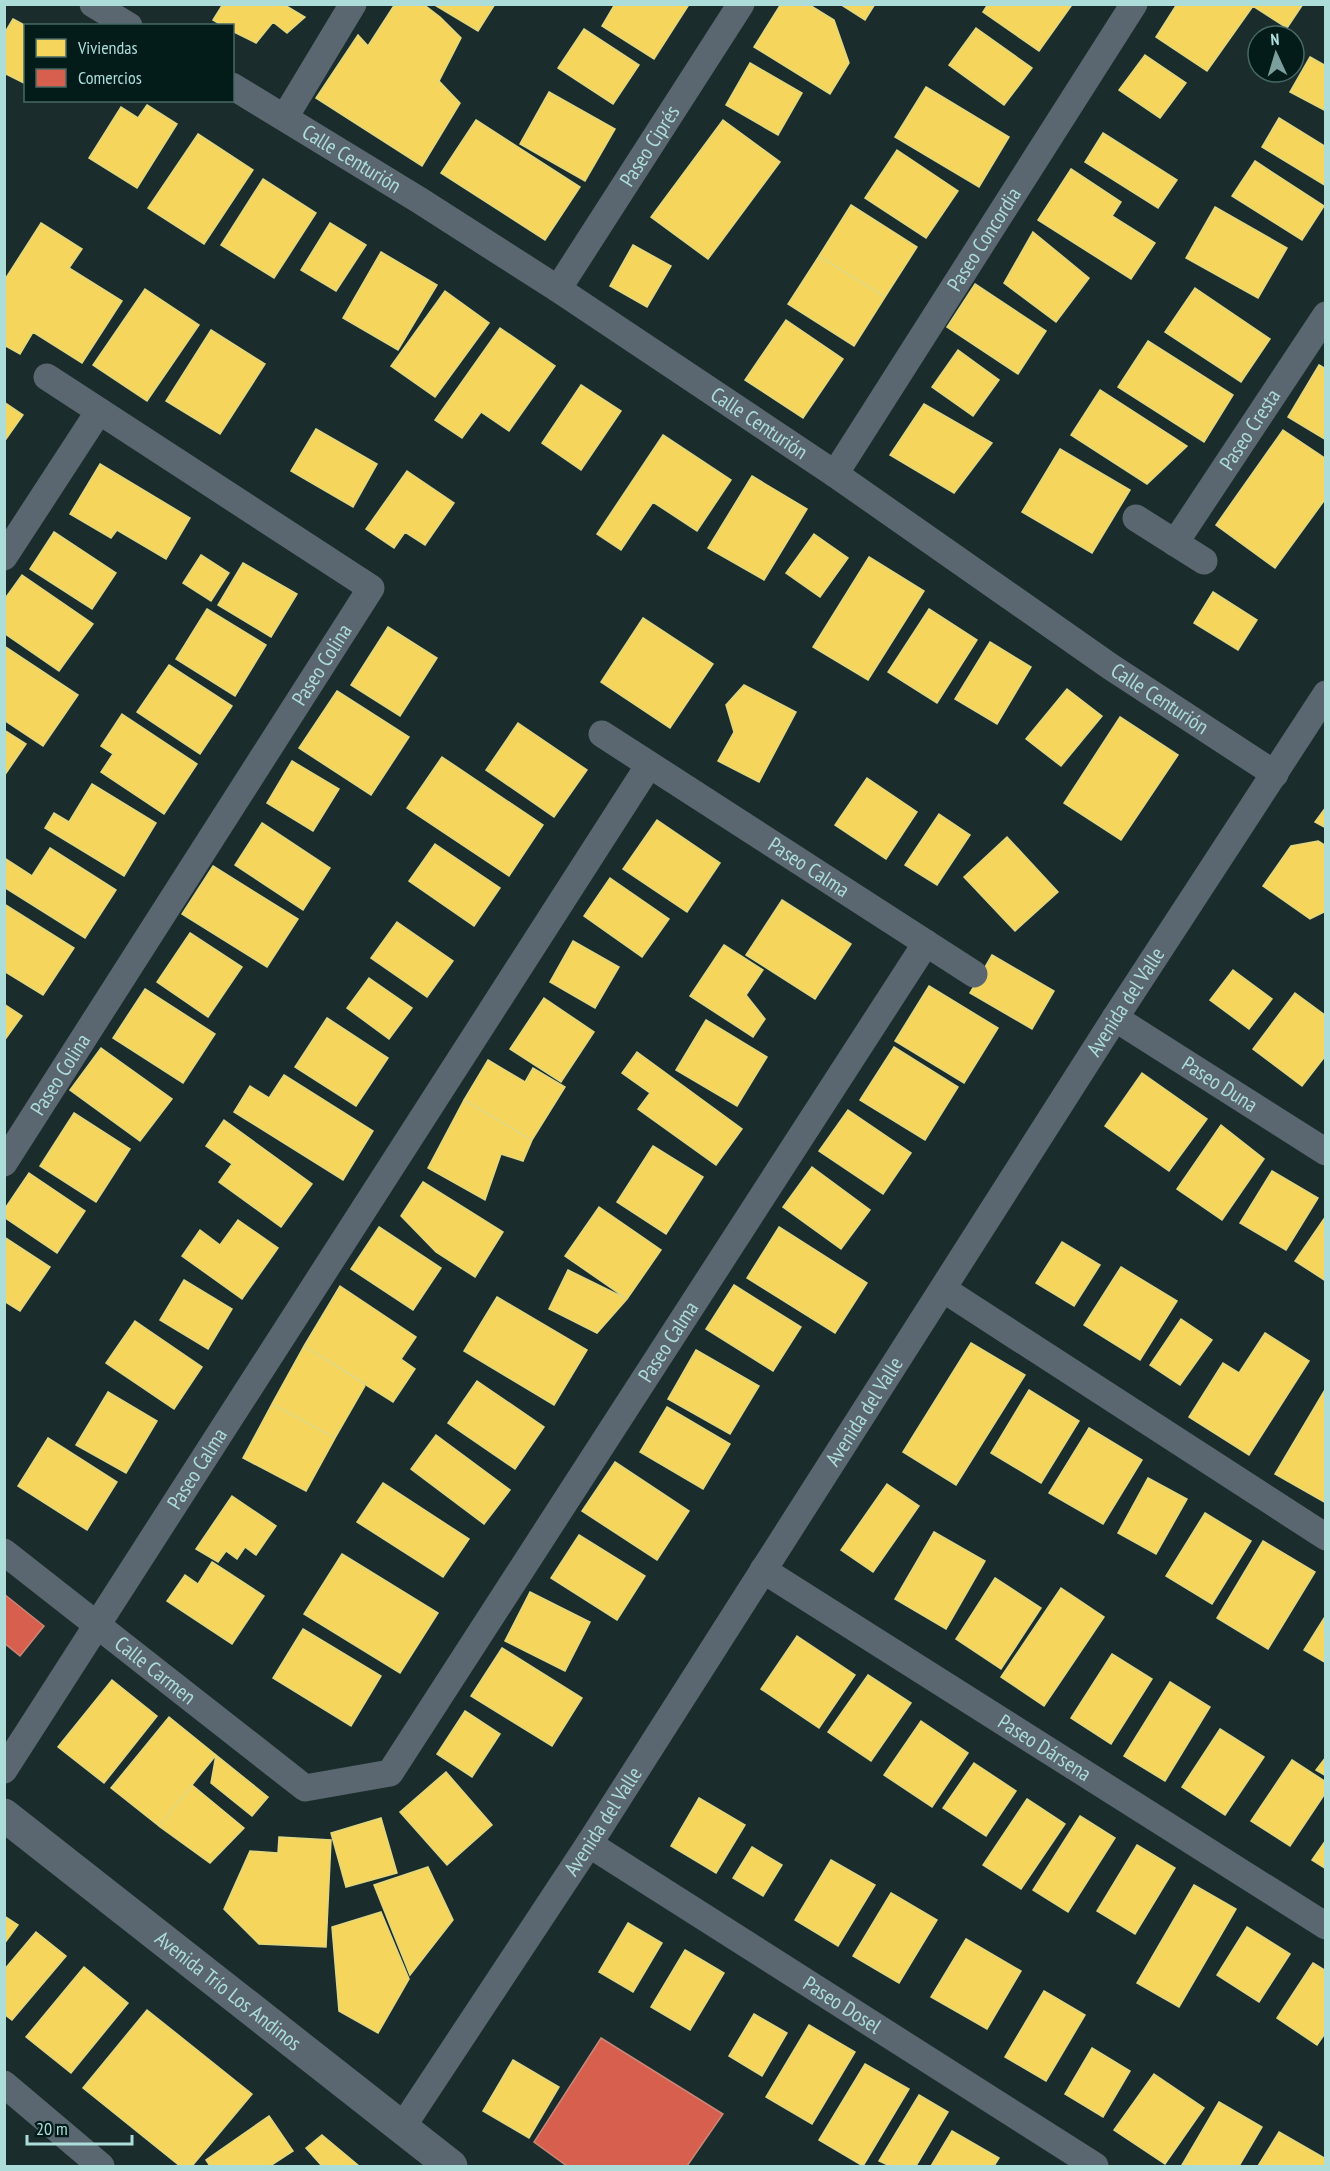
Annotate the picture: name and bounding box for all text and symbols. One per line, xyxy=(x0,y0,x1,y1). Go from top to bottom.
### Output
legend xyxy=(24,24,234,102)
north arrow xyxy=(1246,24,1306,84)
text: N xyxy=(1270,29,1280,49)
text: Viviendas xyxy=(77,36,138,59)
text: Comercios xyxy=(78,66,142,89)
street label: Paseo Ciprés xyxy=(613,100,685,191)
street label: Calle Centurión xyxy=(297,118,406,199)
street label: Paseo Concordia xyxy=(941,182,1027,296)
street label: Calle Centurión xyxy=(706,381,813,465)
street label: Paseo Cresta xyxy=(1213,384,1286,475)
street label: Paseo Colina xyxy=(286,619,358,710)
street label: Calle Centurión xyxy=(1106,657,1214,740)
street label: Paseo Calma xyxy=(763,831,855,903)
street label: Avenida del Valle xyxy=(1080,942,1170,1061)
street label: Paseo Colina xyxy=(24,1028,96,1120)
street label: Paseo Duna xyxy=(1177,1050,1263,1118)
street label: Paseo Calma xyxy=(632,1296,704,1387)
street label: Avenida del Valle xyxy=(819,1352,909,1471)
street label: Paseo Calma xyxy=(161,1423,233,1514)
street label: Calle Carmen xyxy=(109,1630,201,1710)
street label: Paseo Dársena xyxy=(993,1708,1096,1787)
street label: Avenida del Valle xyxy=(558,1762,648,1881)
street label: Avenida Trío Los Andinos xyxy=(150,1925,307,2056)
street label: Paseo Dosel xyxy=(798,1970,887,2040)
scale bar xyxy=(27,2108,132,2146)
text: 20 m xyxy=(36,2117,68,2140)

